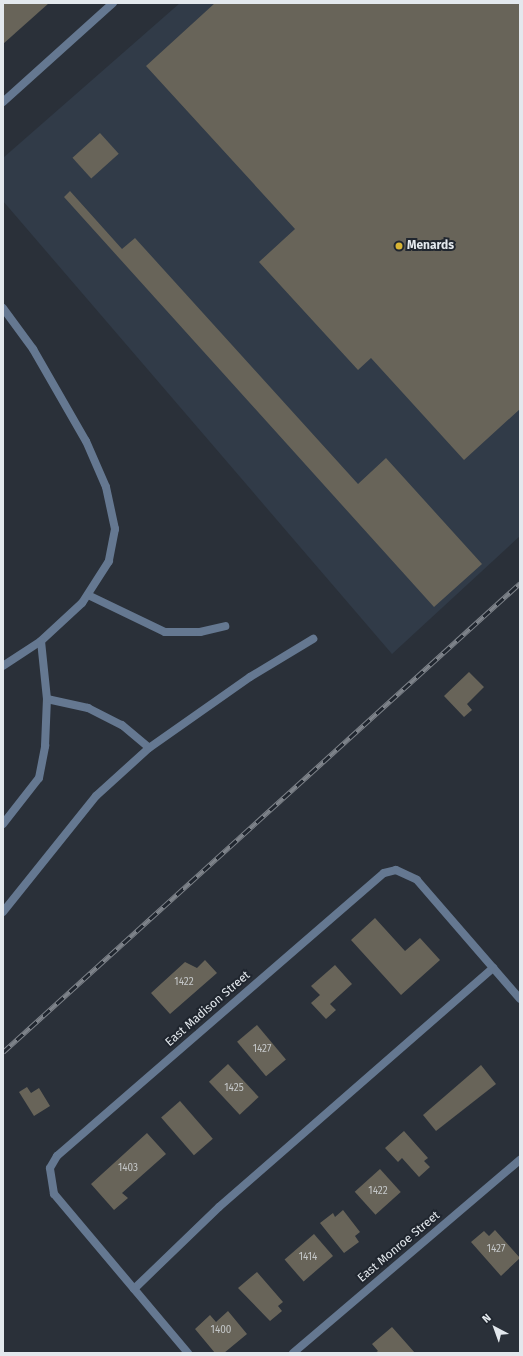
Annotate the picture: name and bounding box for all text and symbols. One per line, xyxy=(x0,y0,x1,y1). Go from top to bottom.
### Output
place label: Menards xyxy=(407,239,454,253)
marker: Menards xyxy=(394,241,404,251)
street label: East Madison Street xyxy=(163,968,253,1050)
house number: 1422 xyxy=(174,977,194,989)
house number: 1427 xyxy=(253,1044,271,1056)
house number: 1425 xyxy=(224,1083,244,1095)
house number: 1403 xyxy=(118,1163,138,1175)
house number: 1422 xyxy=(368,1186,388,1198)
street label: East Monroe Street xyxy=(355,1208,443,1286)
house number: 1427 xyxy=(487,1244,505,1256)
house number: 1414 xyxy=(299,1252,317,1264)
north arrow xyxy=(475,1308,515,1348)
text: N xyxy=(480,1311,494,1326)
house number: 1400 xyxy=(211,1325,231,1337)

